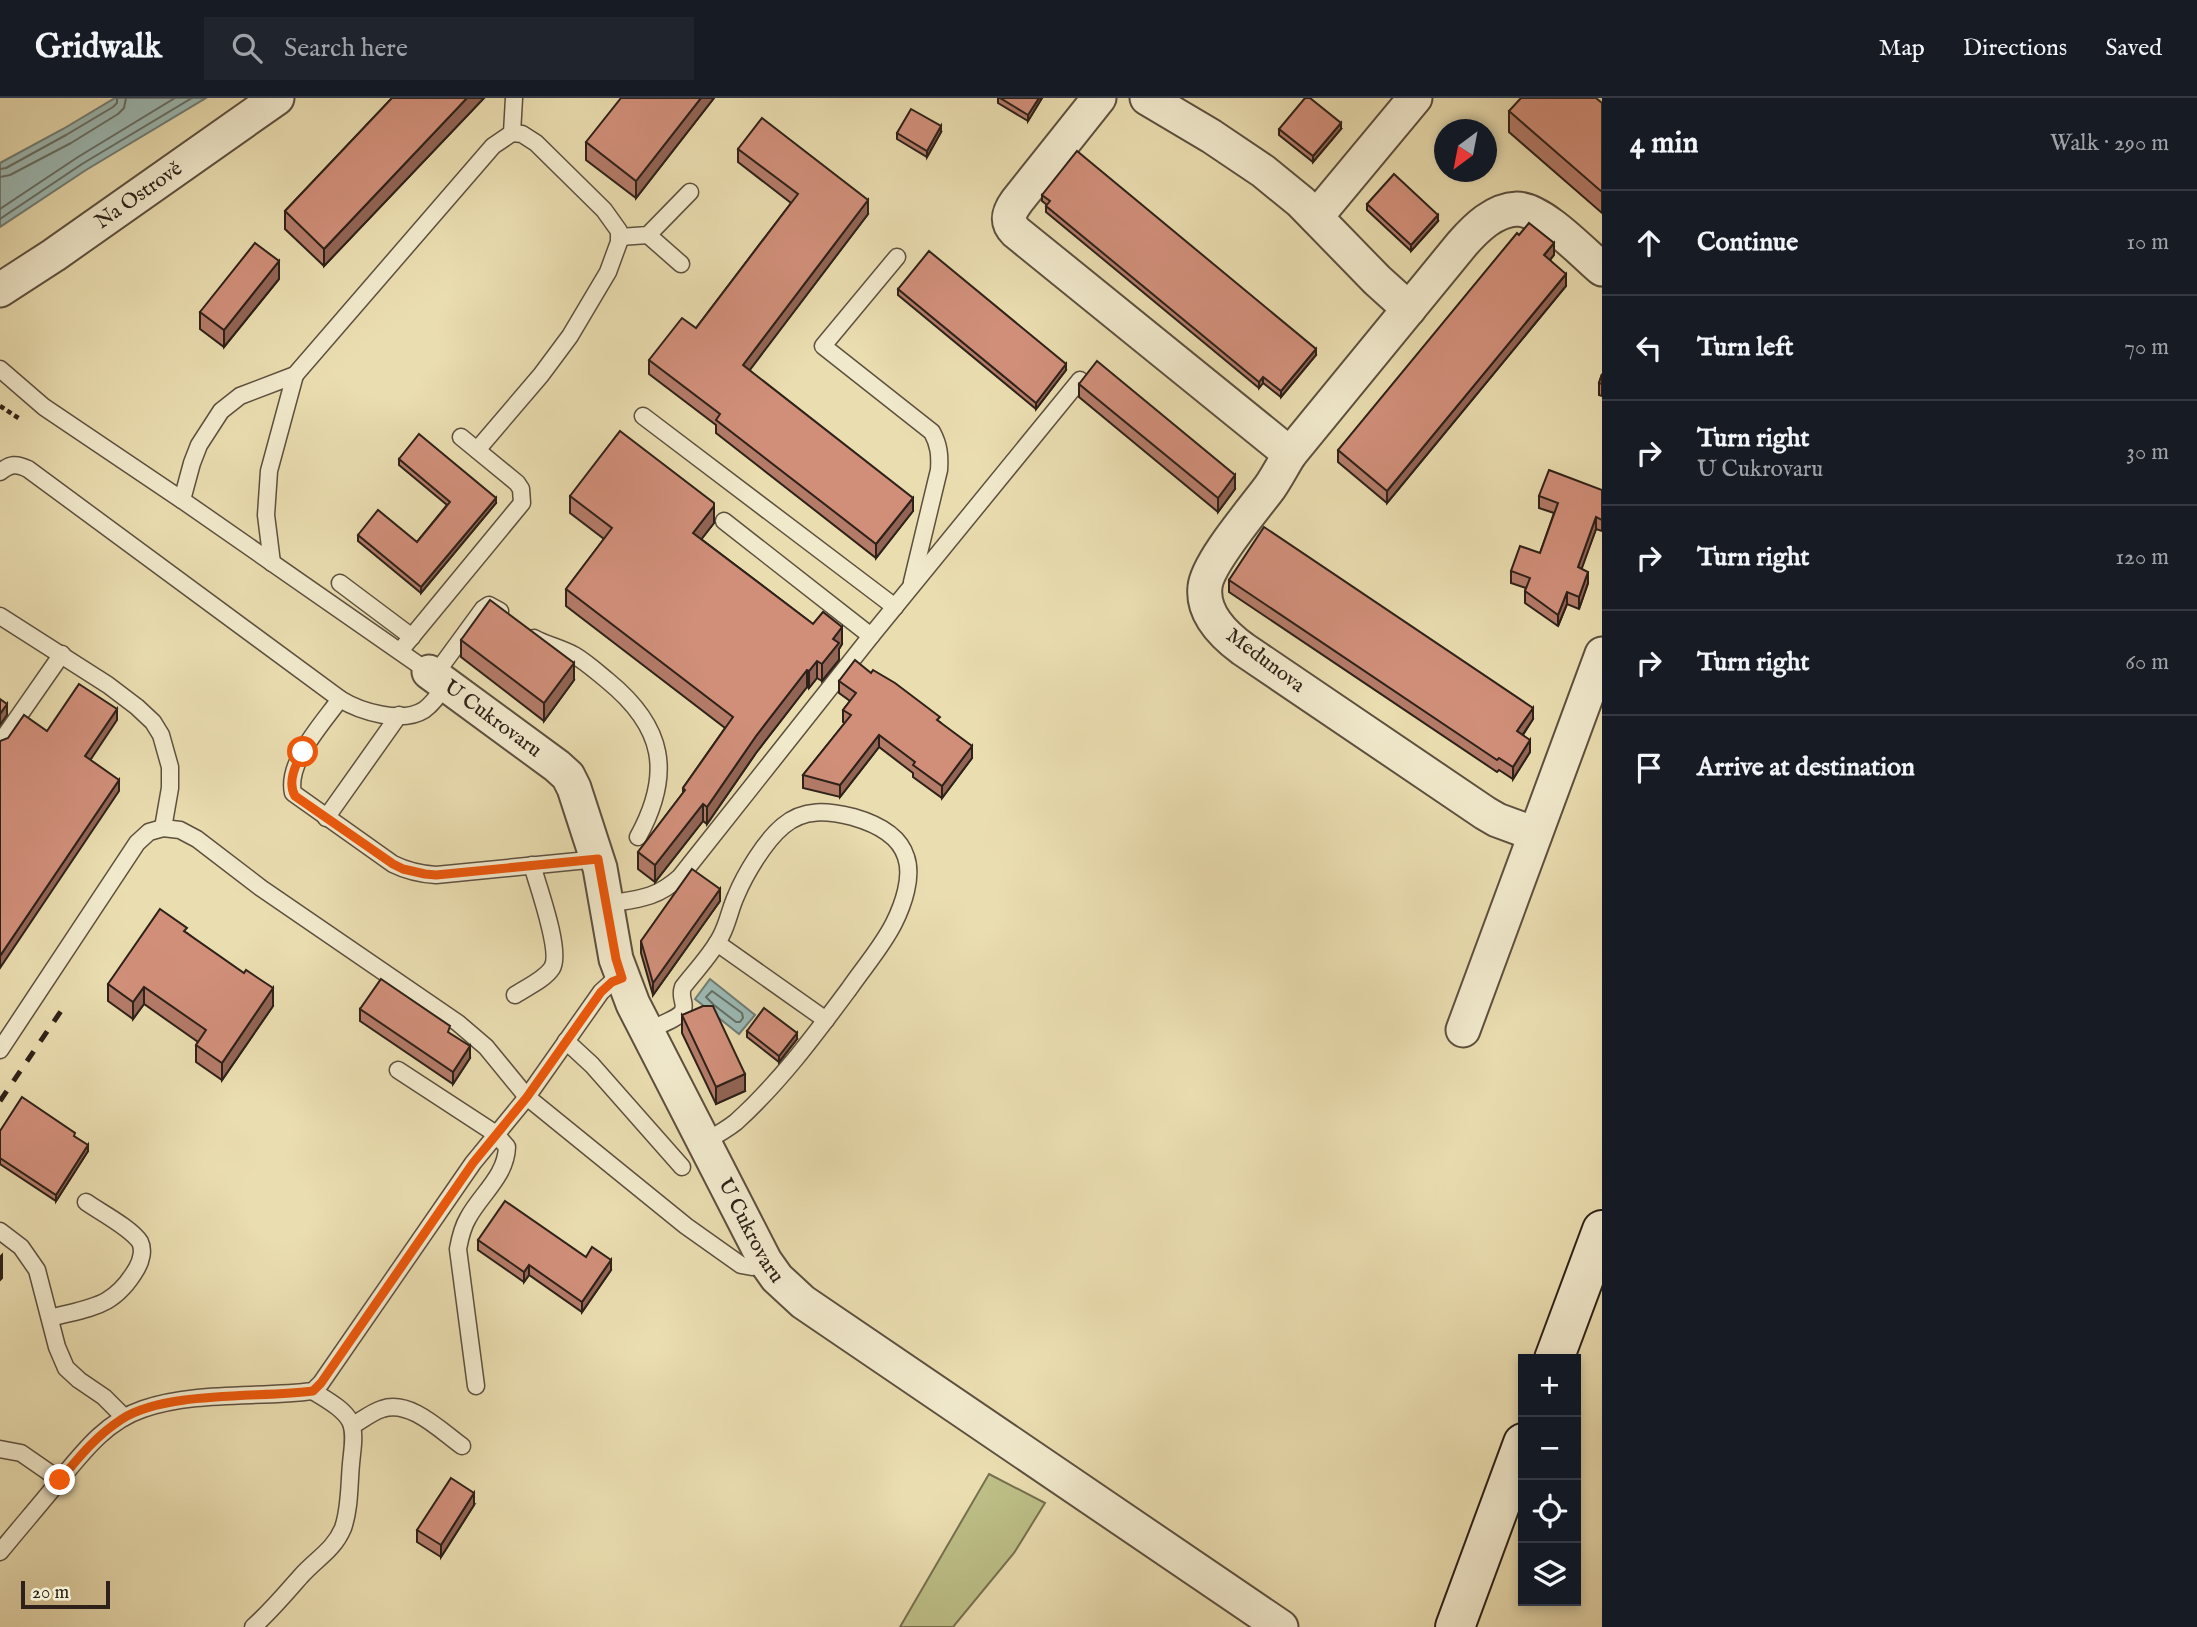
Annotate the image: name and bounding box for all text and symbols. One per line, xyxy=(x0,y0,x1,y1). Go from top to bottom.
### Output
search box xyxy=(204,17,694,80)
text: Gridwalk xyxy=(35,27,162,69)
icon: search xyxy=(228,29,266,67)
text: Search here xyxy=(284,32,408,65)
text: Map xyxy=(1879,33,1925,64)
text: Directions xyxy=(1963,33,2067,64)
text: Saved xyxy=(2105,33,2162,64)
north arrow xyxy=(1434,119,1497,182)
text: 4 min xyxy=(1630,125,1698,163)
text: Walk · 290 m xyxy=(2050,129,2169,158)
street label: Na Ostrově xyxy=(90,155,188,235)
icon: ahead xyxy=(1630,224,1668,262)
text: Continue xyxy=(1697,226,1798,259)
text: 10 m xyxy=(2126,228,2169,257)
icon: left xyxy=(1630,329,1668,367)
text: Turn left xyxy=(1697,331,1794,364)
text: 70 m xyxy=(2124,333,2169,362)
text: Turn right xyxy=(1697,422,1810,455)
icon: right xyxy=(1630,434,1668,472)
text: 30 m xyxy=(2126,438,2169,467)
text: U Cukrovaru xyxy=(1697,455,1823,484)
icon: right xyxy=(1630,539,1668,577)
text: Turn right xyxy=(1697,541,1810,574)
text: 120 m xyxy=(2116,543,2169,572)
street label: Medunova xyxy=(1220,623,1311,700)
icon: right xyxy=(1630,644,1668,682)
text: Turn right xyxy=(1697,646,1810,679)
text: 60 m xyxy=(2125,648,2169,677)
street label: U Cukrovaru xyxy=(438,674,547,764)
route start xyxy=(287,736,318,767)
icon: arrive xyxy=(1630,749,1668,787)
text: Arrive at destination xyxy=(1697,751,1915,784)
street label: U Cukrovaru xyxy=(711,1174,790,1289)
map controls xyxy=(1518,1354,1581,1606)
button: + xyxy=(1518,1354,1581,1417)
button: − xyxy=(1518,1417,1581,1480)
route end xyxy=(44,1464,75,1495)
button: locate xyxy=(1518,1480,1581,1543)
button: layers xyxy=(1518,1543,1581,1606)
scale bar xyxy=(21,1578,110,1610)
text: 20 m xyxy=(32,1581,69,1605)

